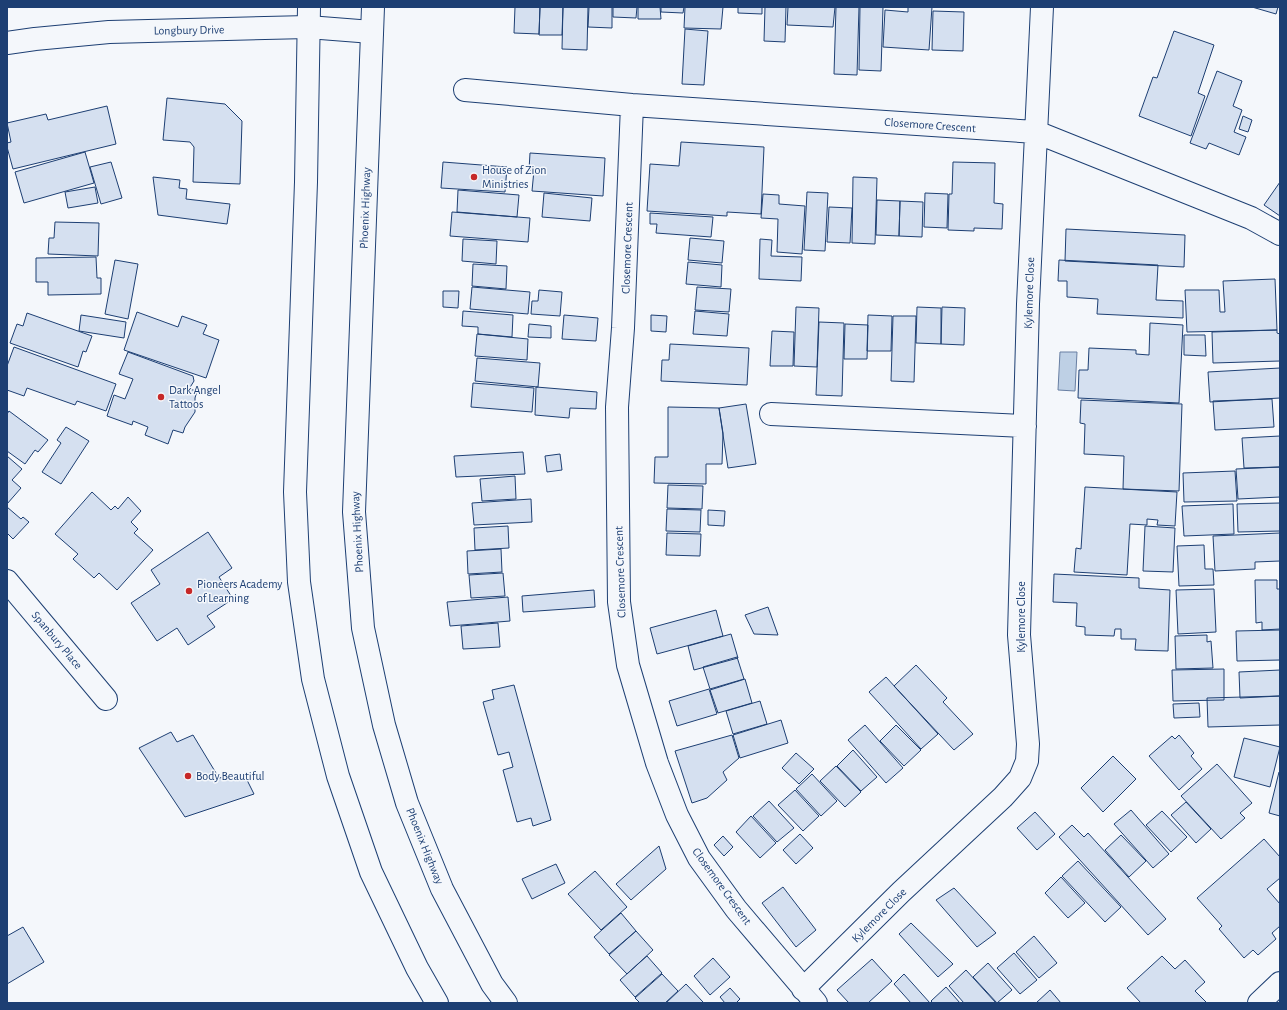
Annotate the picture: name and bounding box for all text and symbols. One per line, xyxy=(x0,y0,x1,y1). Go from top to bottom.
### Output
street label: Longbury Drive xyxy=(153,23,225,38)
street label: Closemore Crescent xyxy=(884,116,976,134)
place label: House of Zion Ministries xyxy=(482,164,546,190)
street label: Phoenix Highway xyxy=(358,167,373,249)
marker: House of Zion Ministries xyxy=(469,172,479,182)
street label: Closemore Crescent xyxy=(619,202,635,294)
street label: Kylemore Close xyxy=(1022,257,1037,329)
place label: Dark Angel Tattoos xyxy=(169,384,221,410)
marker: Dark Angel Tattoos xyxy=(156,392,166,402)
street label: Phoenix Highway xyxy=(349,491,366,573)
street label: Closemore Crescent xyxy=(612,526,628,618)
place label: Pioneers Academy of Learning xyxy=(197,578,282,604)
street label: Kylemore Close xyxy=(1015,581,1028,653)
marker: Pioneers Academy of Learning xyxy=(184,586,194,596)
street label: Spanbury Place xyxy=(29,609,85,672)
place label: Body Beautiful xyxy=(196,770,265,783)
marker: Body Beautiful xyxy=(183,771,193,781)
street label: Phoenix Highway xyxy=(403,806,446,886)
street label: Closemore Crescent xyxy=(690,845,754,927)
street label: Kylemore Close xyxy=(849,885,909,945)

